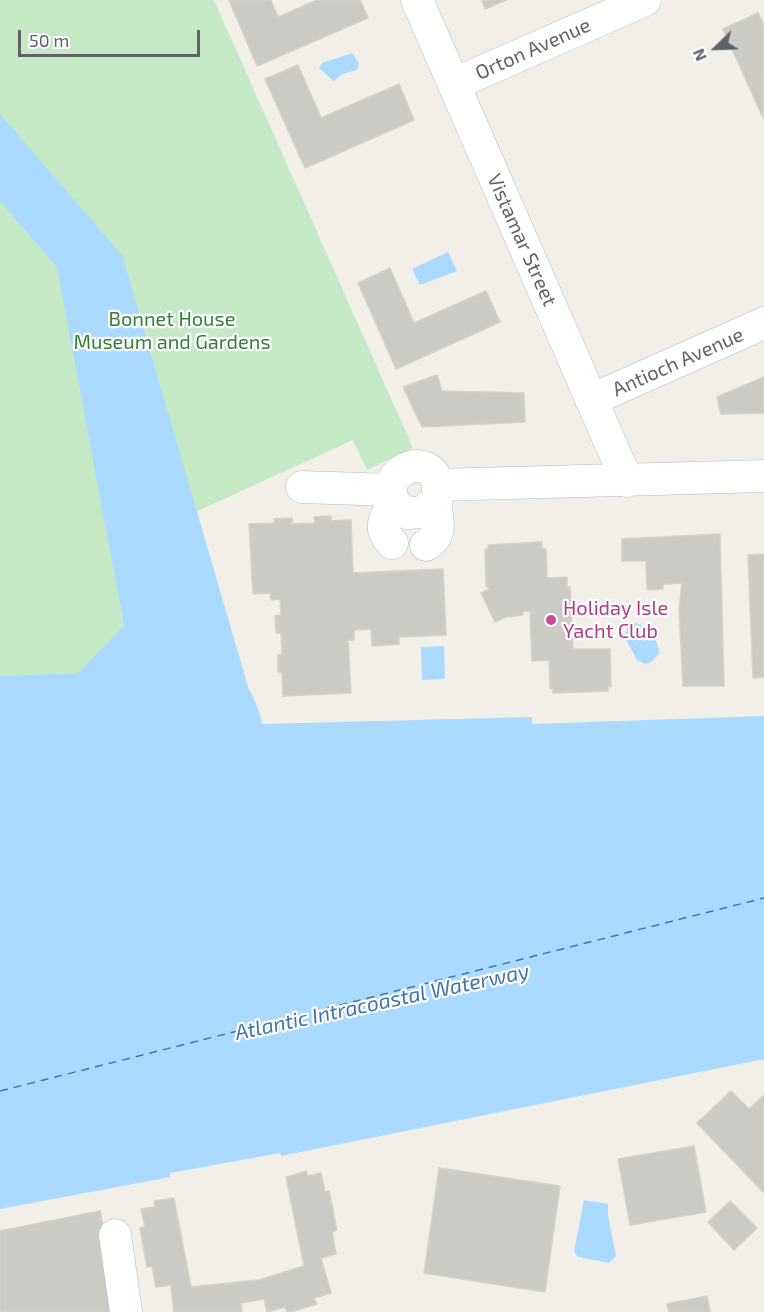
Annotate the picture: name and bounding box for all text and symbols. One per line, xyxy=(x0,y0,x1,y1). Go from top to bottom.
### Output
street label: Orton Avenue xyxy=(472,13,594,85)
scale bar xyxy=(21,18,202,56)
north arrow xyxy=(686,18,746,78)
text: 50 m xyxy=(29,29,69,51)
text: N xyxy=(688,46,710,64)
street label: Vistamar Street xyxy=(482,170,562,310)
park label: Bonnet House Museum and Gardens xyxy=(73,307,271,354)
street label: Antioch Avenue xyxy=(609,322,747,402)
place label: Holiday Isle Yacht Club xyxy=(563,596,668,643)
marker: Holiday Isle Yacht Club xyxy=(544,613,558,627)
water label: Atlantic Intracoastal Waterway xyxy=(233,958,531,1046)

